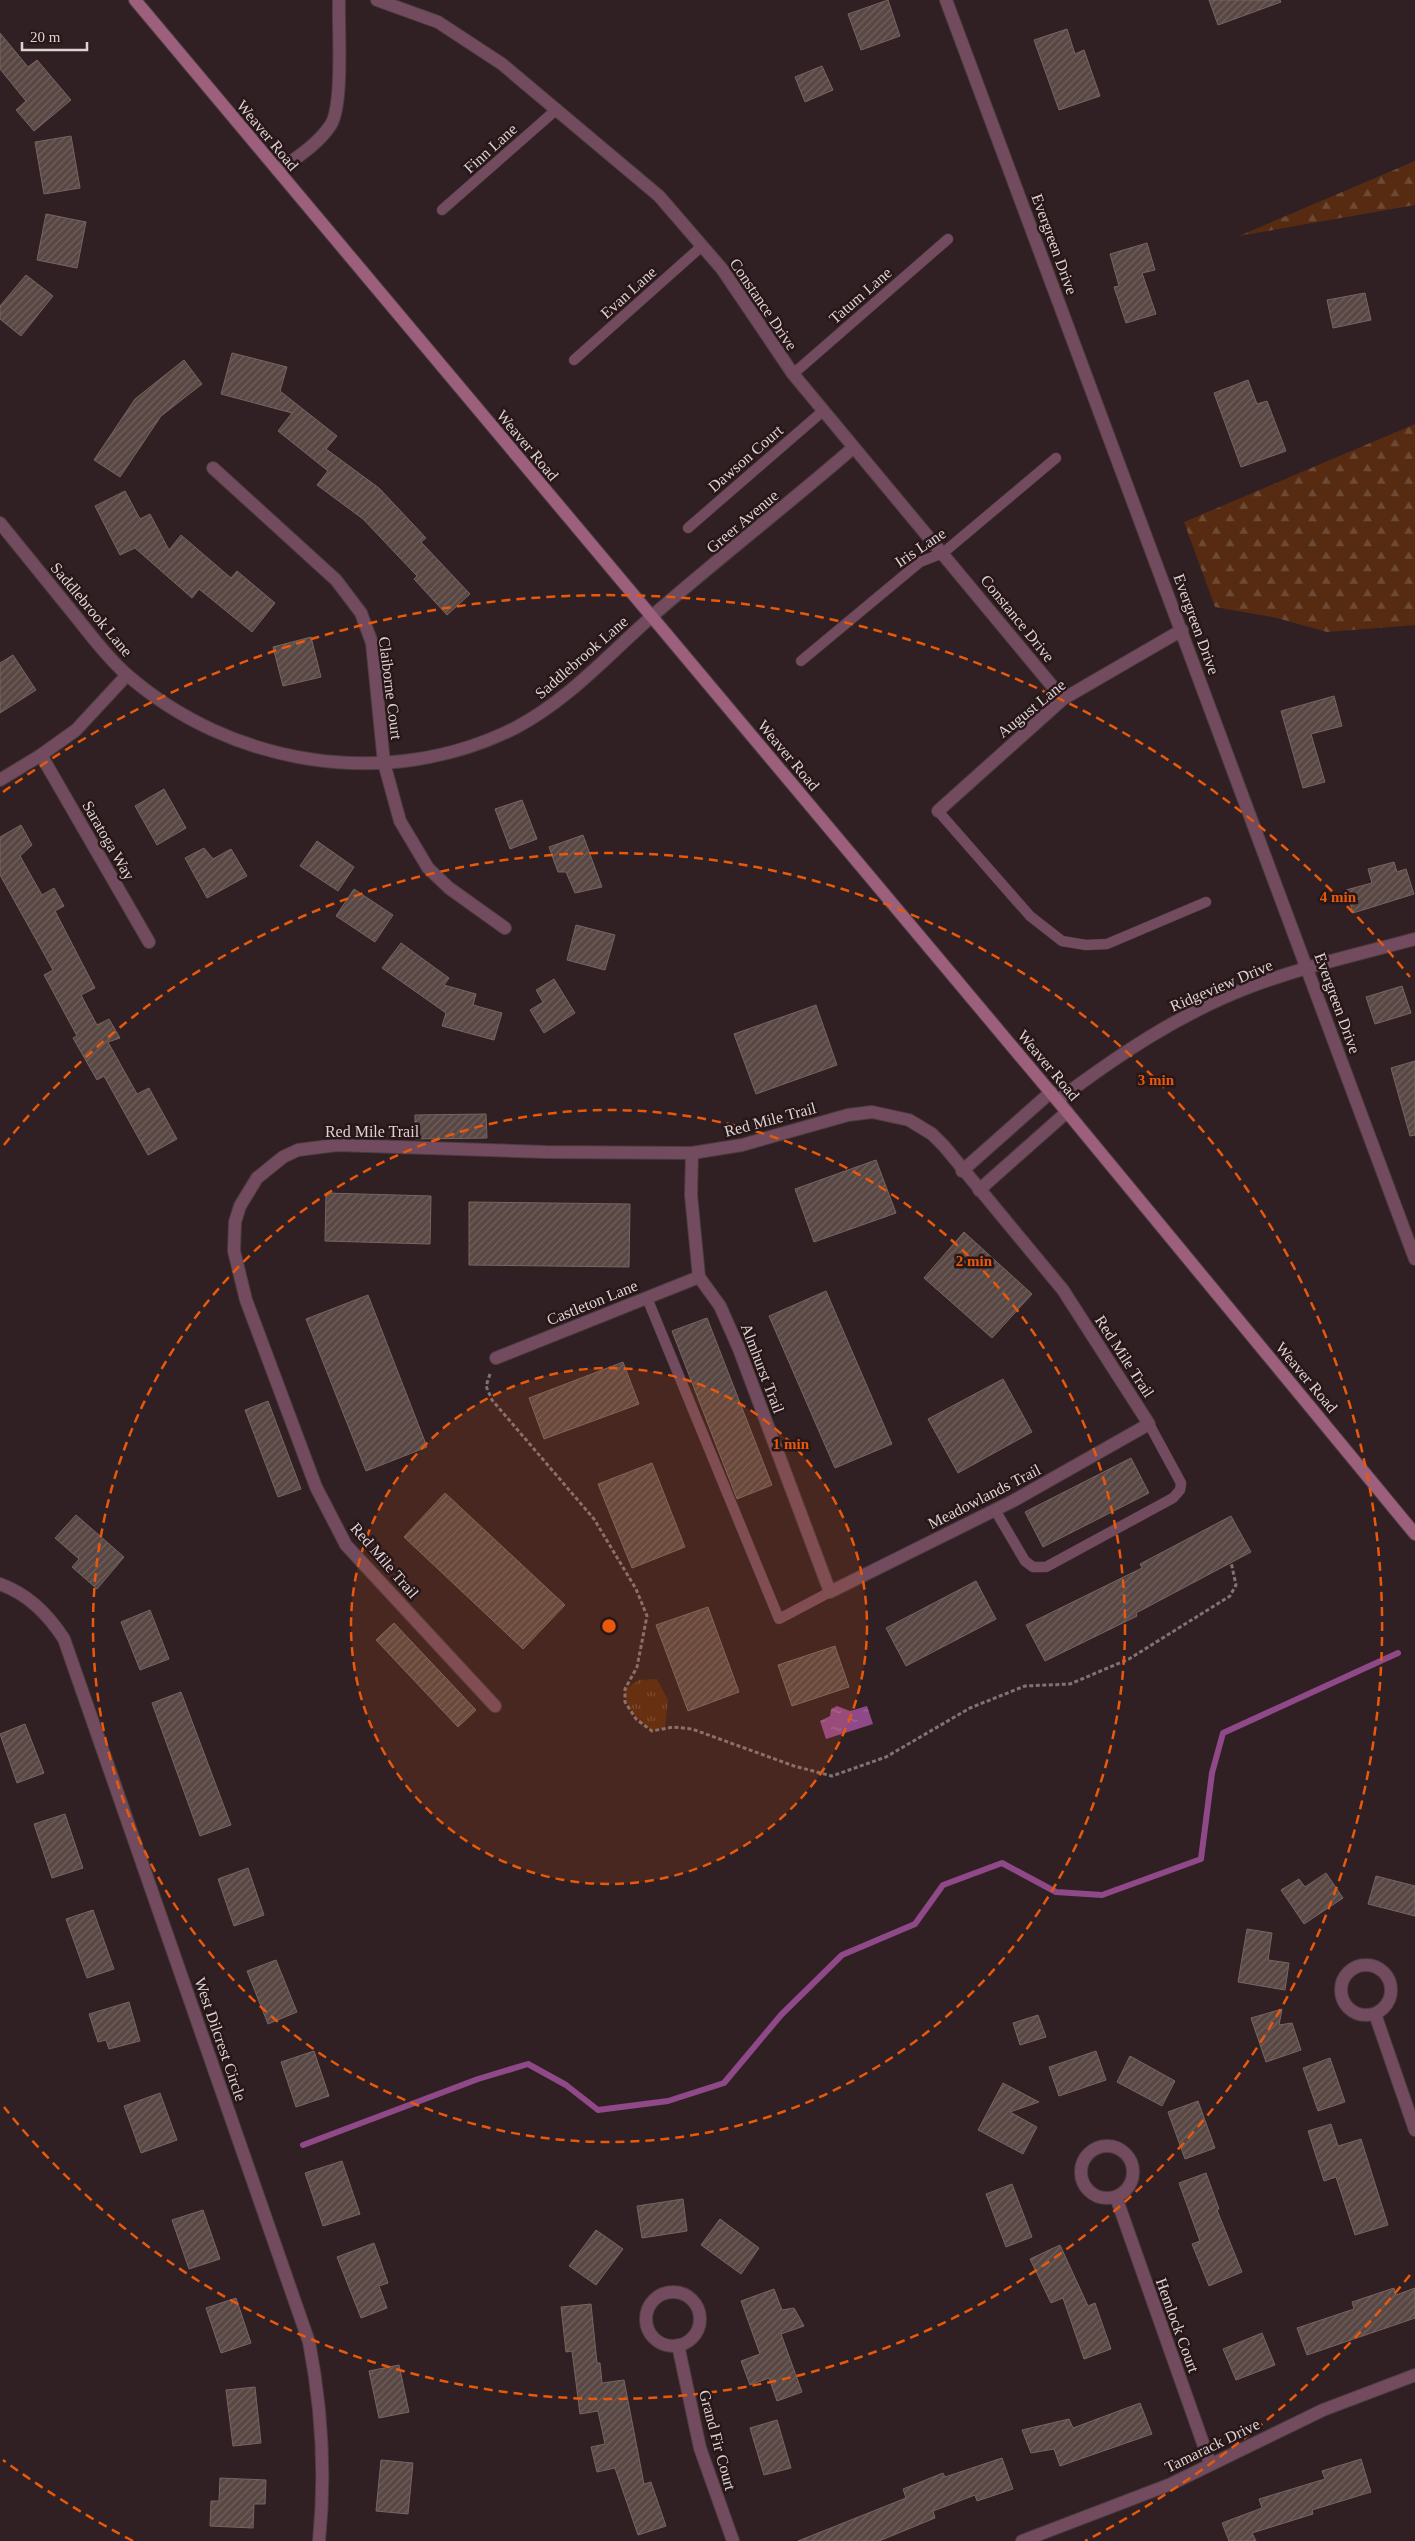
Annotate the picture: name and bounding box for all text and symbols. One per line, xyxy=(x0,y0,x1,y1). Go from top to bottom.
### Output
scale bar xyxy=(22,20,88,52)
text: 20 m xyxy=(30,29,61,45)
street label: Weaver Road xyxy=(233,97,302,174)
street label: Finn Lane xyxy=(460,120,520,177)
street label: Evergreen Drive xyxy=(1027,192,1081,297)
street label: Constance Drive xyxy=(727,255,801,353)
street label: Evan Lane xyxy=(597,263,660,322)
street label: Tatum Lane xyxy=(826,264,895,327)
street label: Weaver Road xyxy=(493,407,562,484)
street label: Dawson Court xyxy=(705,421,786,495)
street label: Greer Avenue xyxy=(703,487,782,556)
street label: Iris Lane xyxy=(892,524,949,570)
street label: Saddlebrook Lane xyxy=(48,559,136,660)
street label: Constance Drive xyxy=(977,571,1058,665)
street label: Evergreen Drive xyxy=(1169,572,1223,677)
street label: Saddlebrook Lane xyxy=(532,613,631,702)
street label: Claiborne Court xyxy=(376,636,405,741)
street label: August Lane xyxy=(994,676,1069,742)
street label: Weaver Road xyxy=(754,717,823,794)
street label: Saratoga Way xyxy=(78,798,138,883)
text: 4 min xyxy=(1320,889,1357,905)
street label: Evergreen Drive xyxy=(1310,951,1364,1056)
street label: Ridgeview Drive xyxy=(1167,956,1275,1016)
street label: Weaver Road xyxy=(1014,1027,1083,1104)
text: 3 min xyxy=(1138,1072,1175,1088)
street label: Red Mile Trail xyxy=(722,1099,818,1140)
street label: Red Mile Trail xyxy=(325,1123,420,1140)
text: 2 min xyxy=(956,1253,993,1269)
street label: Castleton Lane xyxy=(544,1277,640,1328)
street label: Red Mile Trail xyxy=(1092,1312,1158,1401)
street label: Almhurst Trail xyxy=(738,1321,788,1416)
street label: Weaver Road xyxy=(1272,1339,1341,1416)
text: 1 min xyxy=(773,1436,810,1452)
street label: Meadowlands Trail xyxy=(925,1460,1044,1532)
street label: Red Mile Trail xyxy=(347,1519,422,1602)
centre of rings xyxy=(600,1617,618,1635)
street label: West Dilcrest Circle xyxy=(191,1975,250,2103)
street label: Hemlock Court xyxy=(1153,2276,1203,2375)
street label: Grand Fir Court xyxy=(696,2388,739,2493)
street label: Tamarack Drive xyxy=(1162,2415,1262,2476)

